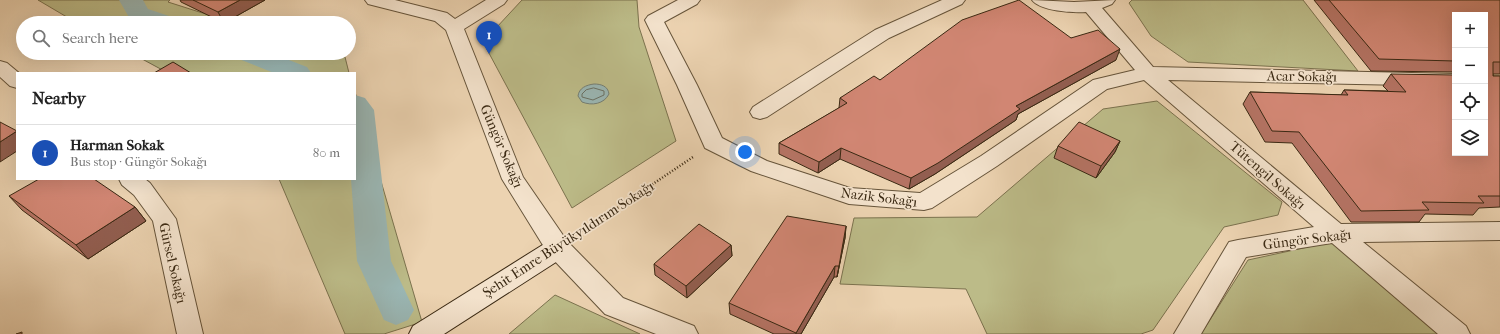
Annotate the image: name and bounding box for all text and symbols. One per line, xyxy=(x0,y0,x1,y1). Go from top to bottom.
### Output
map controls xyxy=(1452,12,1488,156)
button: + xyxy=(1452,12,1488,48)
search box xyxy=(16,16,356,60)
pin: 1 xyxy=(476,21,502,54)
icon: search xyxy=(30,27,52,49)
text: Search here xyxy=(62,29,138,47)
button: − xyxy=(1452,48,1488,84)
street label: Acar Sokağı xyxy=(1266,67,1337,86)
button: locate xyxy=(1452,84,1488,120)
text: Nearby xyxy=(32,88,86,108)
street label: Güngör Sokağı xyxy=(476,102,527,190)
button: layers xyxy=(1452,120,1488,156)
text: Harman Sokak xyxy=(70,136,164,154)
street label: Tütengil Sokağı xyxy=(1226,138,1309,213)
your location xyxy=(735,142,755,162)
text: 1 xyxy=(43,145,47,160)
text: 80 m xyxy=(313,145,340,160)
text: Bus stop · Güngör Sokağı xyxy=(70,154,207,169)
street label: Şehit Emre Büyükyıldırım Sokağı xyxy=(479,178,657,301)
street label: Nazik Sokağı xyxy=(840,184,918,211)
street label: Gürsel Sokağı xyxy=(155,221,190,305)
street label: Güngör Sokağı xyxy=(1262,226,1352,253)

